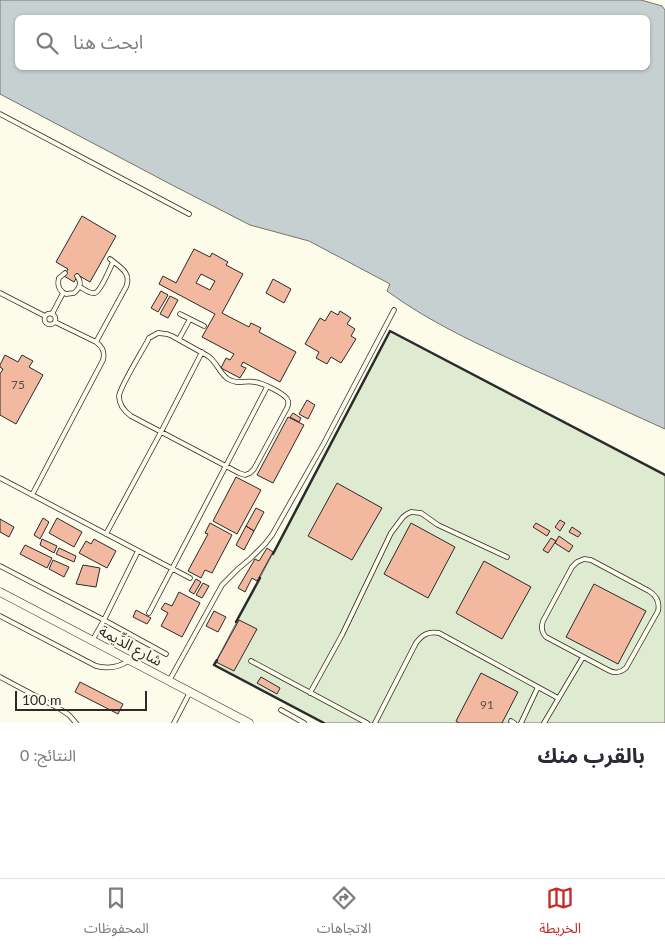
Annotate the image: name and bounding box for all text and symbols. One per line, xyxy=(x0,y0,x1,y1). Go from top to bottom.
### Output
search box xyxy=(15,15,650,70)
icon: search xyxy=(33,29,61,57)
text: ابحث هنا xyxy=(73,30,143,53)
house number: 75 xyxy=(11,377,25,392)
street label: شارع الدِّيمة xyxy=(94,621,166,673)
scale bar xyxy=(15,688,148,711)
text: 100 m xyxy=(22,691,61,708)
house number: 91 xyxy=(480,697,494,712)
text: بالقرب منك xyxy=(538,742,645,767)
text: النتائج: 0 xyxy=(20,745,76,764)
tab: المحفوظات xyxy=(84,884,149,943)
tab: الاتجاهات xyxy=(317,884,371,943)
tab: الخريطة xyxy=(539,884,581,943)

